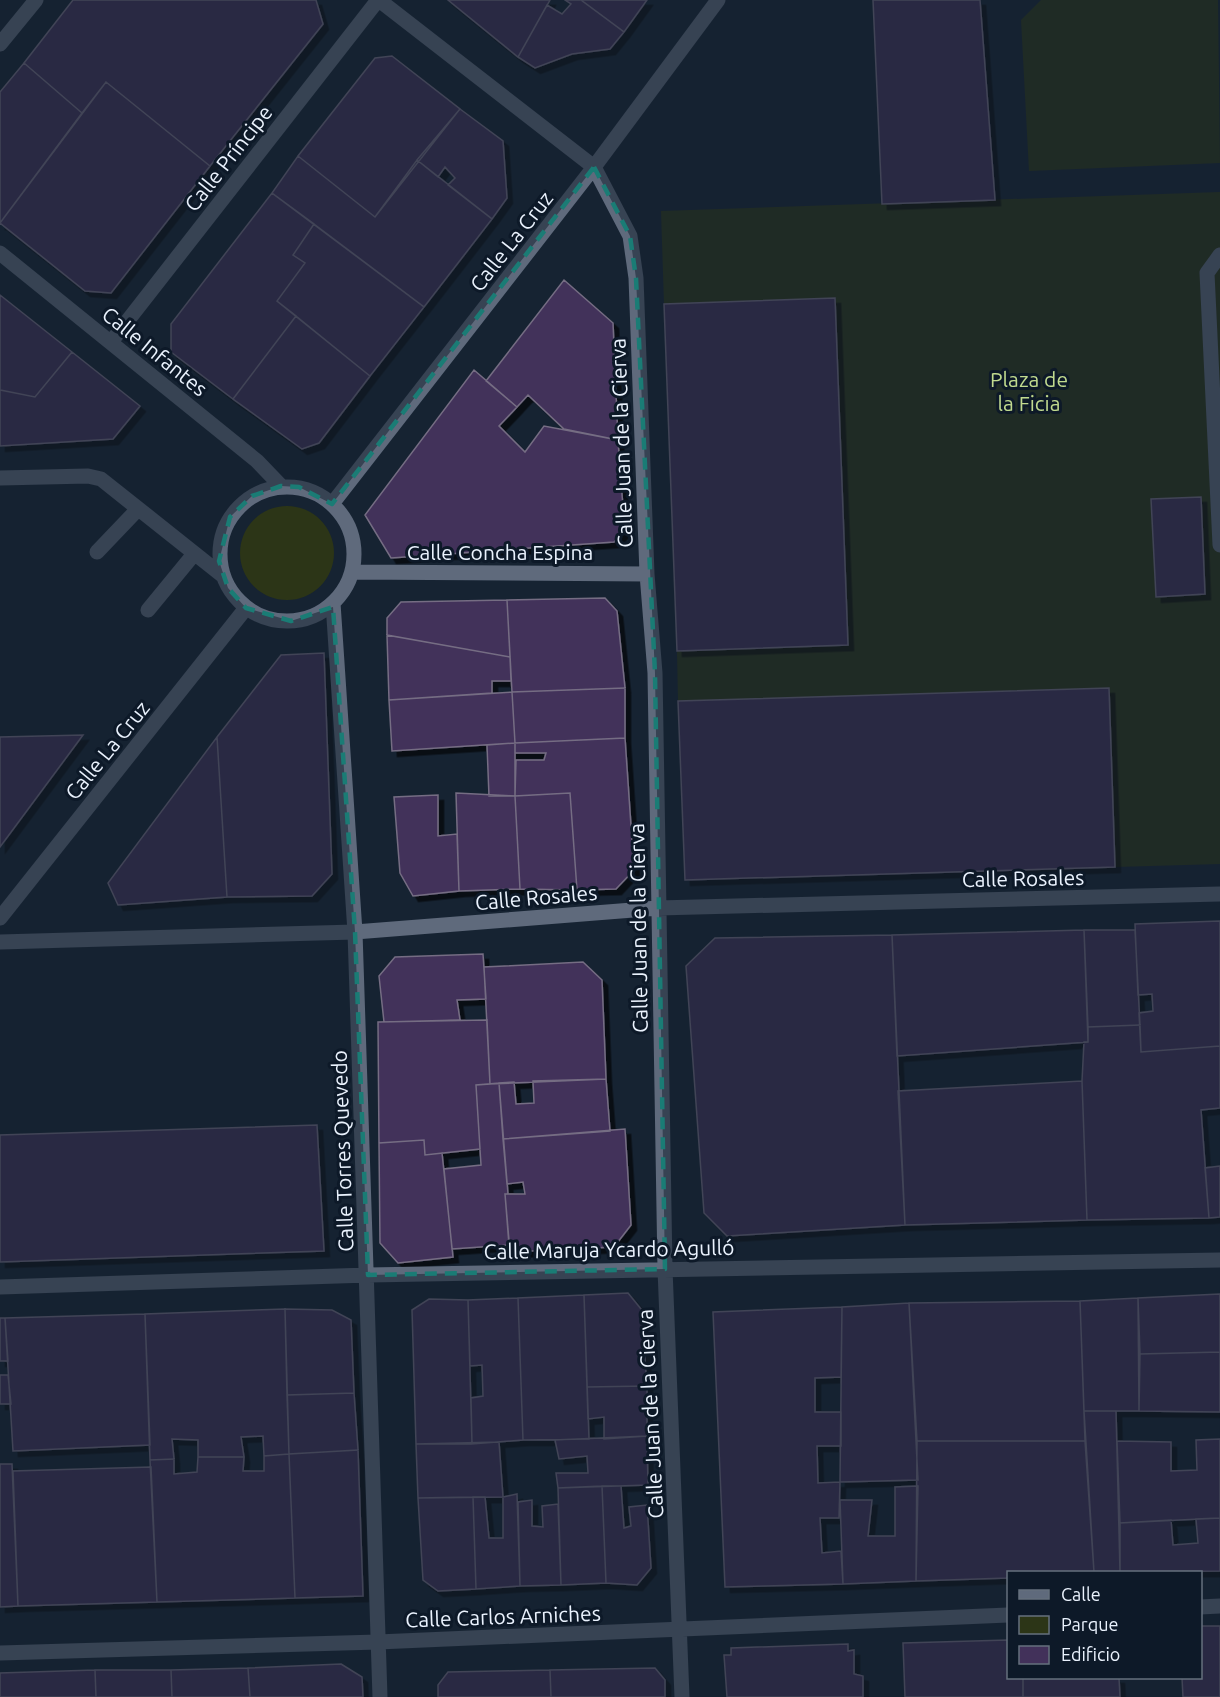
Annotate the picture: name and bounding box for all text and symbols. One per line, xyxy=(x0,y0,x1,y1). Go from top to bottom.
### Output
street label: Calle Príncipe xyxy=(179,100,277,216)
street label: Calle La Cruz xyxy=(465,186,557,296)
street label: Calle Infantes xyxy=(98,301,212,401)
street label: Calle Juan de la Cierva xyxy=(605,338,637,548)
park label: Plaza de la Ficia xyxy=(990,367,1068,415)
street label: Calle Concha Espina xyxy=(407,540,593,564)
street label: Calle La Cruz xyxy=(60,696,154,804)
street label: Calle Juan de la Cierva xyxy=(624,823,652,1033)
street label: Calle Rosales xyxy=(962,865,1084,891)
street label: Calle Rosales xyxy=(474,880,598,914)
street label: Calle Torres Quevedo xyxy=(326,1050,358,1252)
street label: Calle Maruja Ycardo Agulló xyxy=(483,1235,735,1263)
street label: Calle Juan de la Cierva xyxy=(633,1309,667,1519)
legend xyxy=(1007,1571,1202,1679)
text: Calle xyxy=(1061,1584,1101,1604)
street label: Calle Carlos Arniches xyxy=(405,1601,601,1631)
text: Parque xyxy=(1061,1614,1118,1634)
text: Edificio xyxy=(1061,1644,1120,1664)

